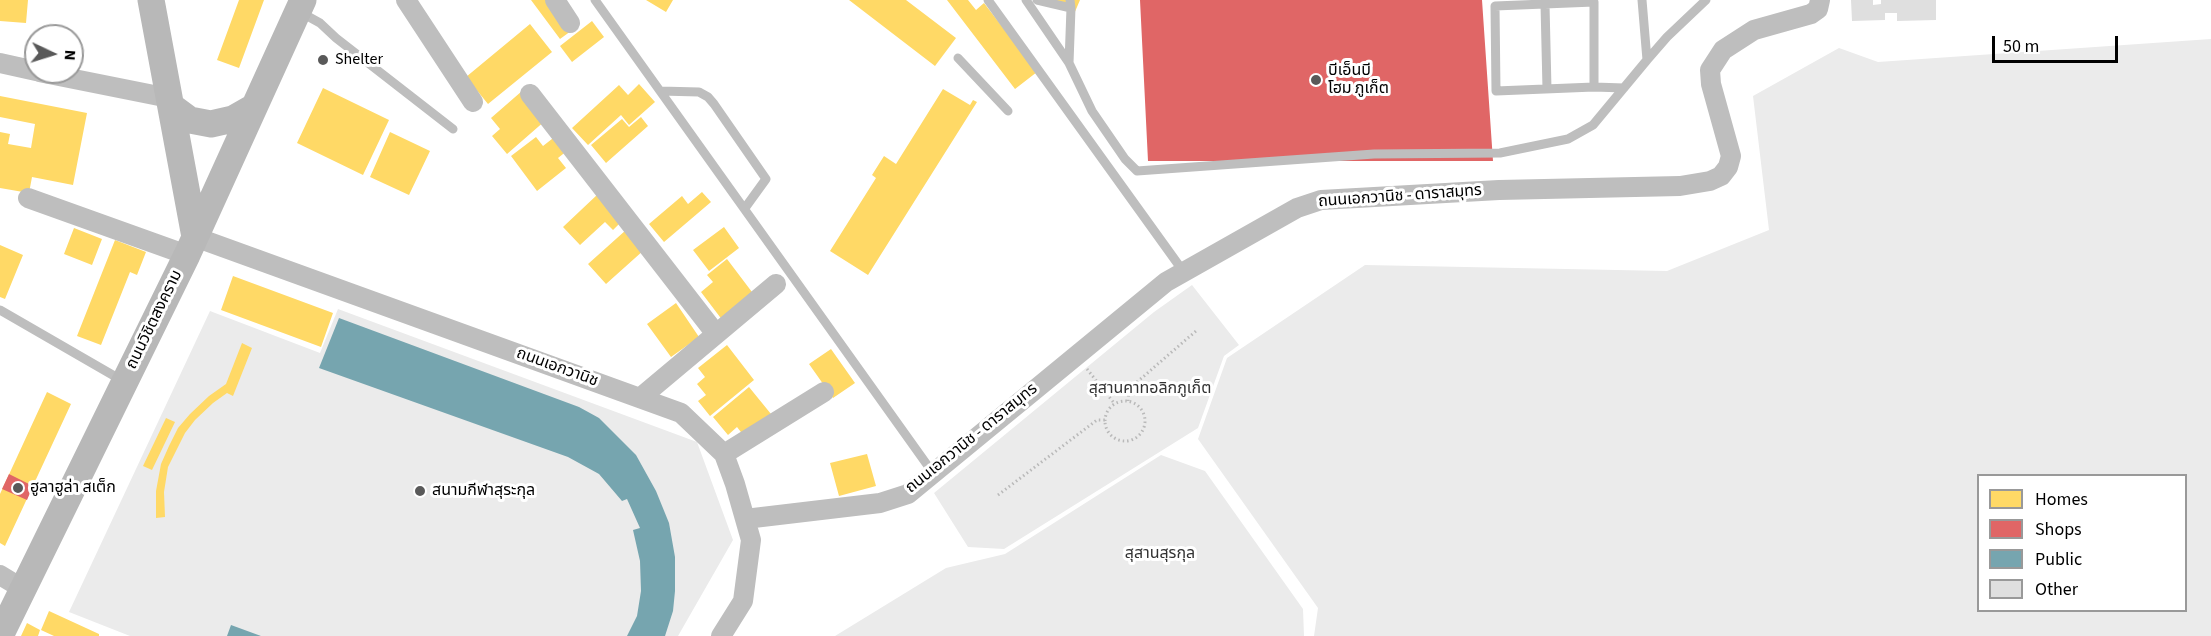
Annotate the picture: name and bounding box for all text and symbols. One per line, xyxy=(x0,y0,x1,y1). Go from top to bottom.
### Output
north arrow xyxy=(24,24,84,84)
scale bar xyxy=(1995,24,2121,62)
text: 50 m xyxy=(2003,34,2039,59)
text: N xyxy=(59,49,81,61)
place label: Shelter xyxy=(335,50,383,70)
marker: Shelter xyxy=(316,53,330,67)
place label: บีเอ็นบี โฮม ภูเก็ต xyxy=(1328,61,1389,99)
marker: บีเอ็นบี โฮม ภูเก็ต xyxy=(1309,73,1323,87)
street label: ถนนเอกวานิช - ดาราสมุทร xyxy=(1317,182,1483,212)
street label: ถนนวิชิตสงคราม xyxy=(123,267,187,373)
street label: ถนนเอกวานิช xyxy=(514,344,600,392)
park label: สุสานคาทอลิกภูเก็ต xyxy=(1089,379,1211,399)
street label: ถนนเอกวานิช - ดาราสมุทร xyxy=(902,380,1042,498)
legend xyxy=(1977,474,2187,612)
place label: ฮูลาฮูล่า สเต็ก xyxy=(30,478,116,498)
marker: ฮูลาฮูล่า สเต็ก xyxy=(11,481,25,495)
place label: สนามกีฬาสุระกุล xyxy=(432,481,535,501)
marker: สนามกีฬาสุระกุล xyxy=(413,484,427,498)
text: Homes xyxy=(2035,487,2088,512)
text: Shops xyxy=(2035,517,2082,542)
park label: สุสานสุรกุล xyxy=(1125,544,1195,564)
text: Public xyxy=(2035,547,2082,572)
text: Other xyxy=(2035,577,2078,602)

